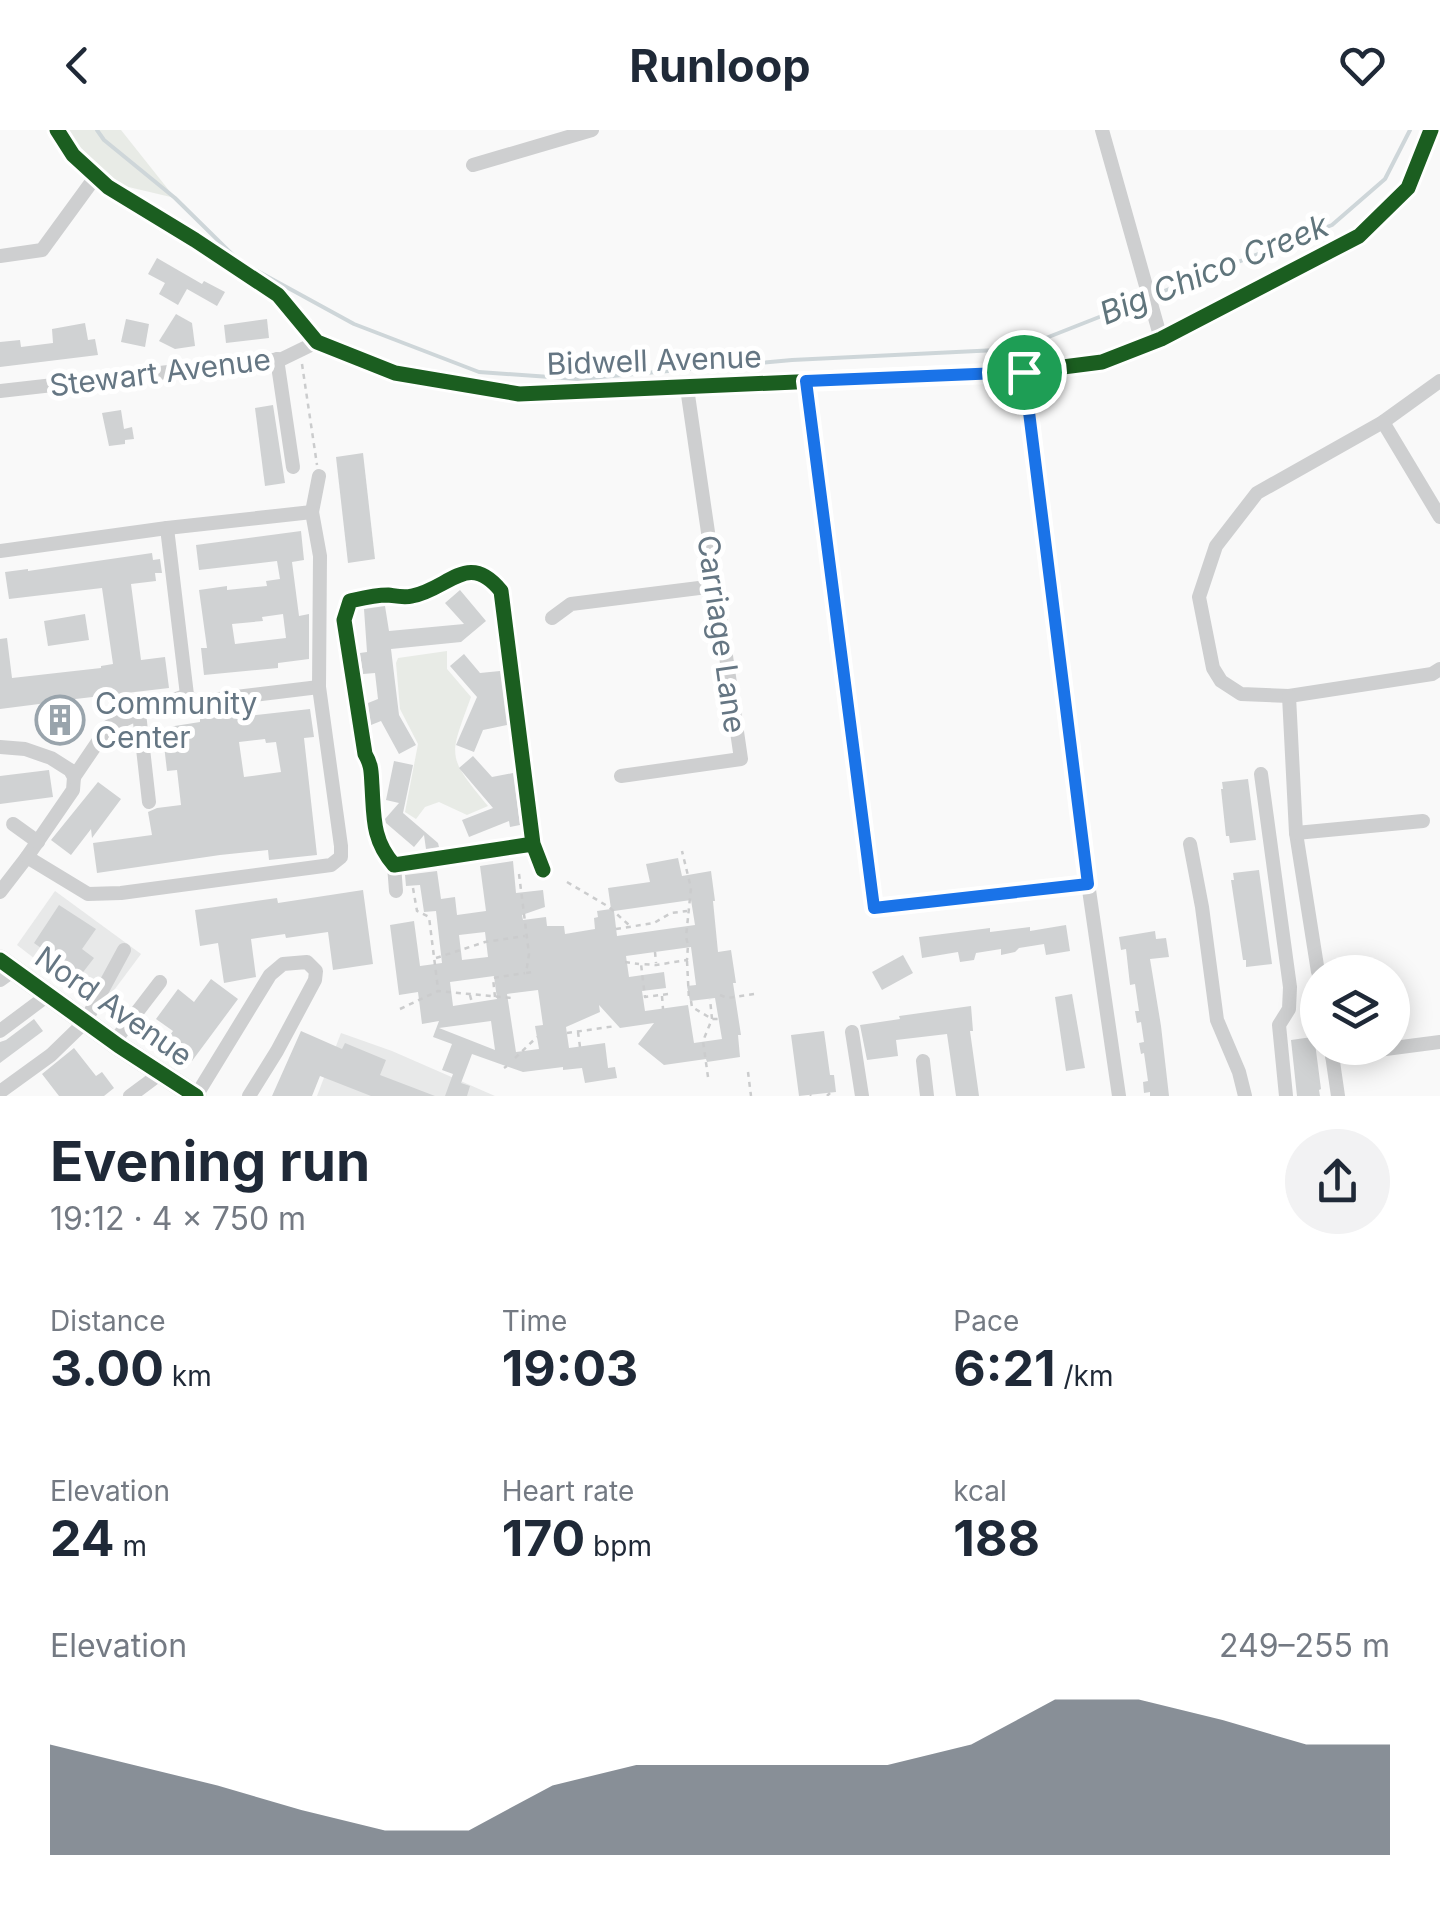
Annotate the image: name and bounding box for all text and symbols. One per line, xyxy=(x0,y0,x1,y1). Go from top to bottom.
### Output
icon: back xyxy=(50,38,105,93)
text: Runloop xyxy=(629,38,811,93)
icon: heart xyxy=(1335,38,1390,93)
water label: Big Chico Creek xyxy=(1094,205,1335,333)
pin xyxy=(982,330,1067,415)
street label: Bidwell Avenue xyxy=(546,338,762,382)
street label: Stewart Avenue xyxy=(47,341,273,403)
icon: arrive xyxy=(997,345,1052,400)
street label: Carriage Lane xyxy=(690,533,754,735)
place label: Community Center xyxy=(95,685,258,755)
building icon: Community Center xyxy=(34,694,86,746)
street label: Nord Avenue xyxy=(28,939,200,1073)
map controls xyxy=(1300,955,1410,1065)
button: layers xyxy=(1300,955,1410,1065)
text: Evening run xyxy=(50,1128,370,1194)
button: share xyxy=(1285,1129,1390,1234)
text: 19:12 · 4 × 750 m xyxy=(50,1199,306,1238)
text: Distance xyxy=(50,1304,166,1338)
text: Time xyxy=(502,1304,567,1338)
text: Pace xyxy=(953,1304,1019,1338)
text: 3.00 xyxy=(50,1338,164,1398)
text: 19:03 xyxy=(502,1338,638,1398)
text: 6:21 xyxy=(953,1338,1056,1398)
text: km xyxy=(164,1359,212,1393)
text: /km xyxy=(1056,1359,1113,1393)
text: Elevation xyxy=(50,1474,170,1508)
text: Heart rate xyxy=(502,1474,634,1508)
text: kcal xyxy=(953,1474,1007,1508)
text: 24 xyxy=(50,1508,115,1568)
text: 170 xyxy=(502,1508,585,1568)
text: 188 xyxy=(953,1508,1040,1568)
text: m xyxy=(115,1529,147,1563)
text: bpm xyxy=(585,1529,652,1563)
text: Elevation xyxy=(50,1626,187,1665)
text: 249–255 m xyxy=(1219,1626,1390,1665)

